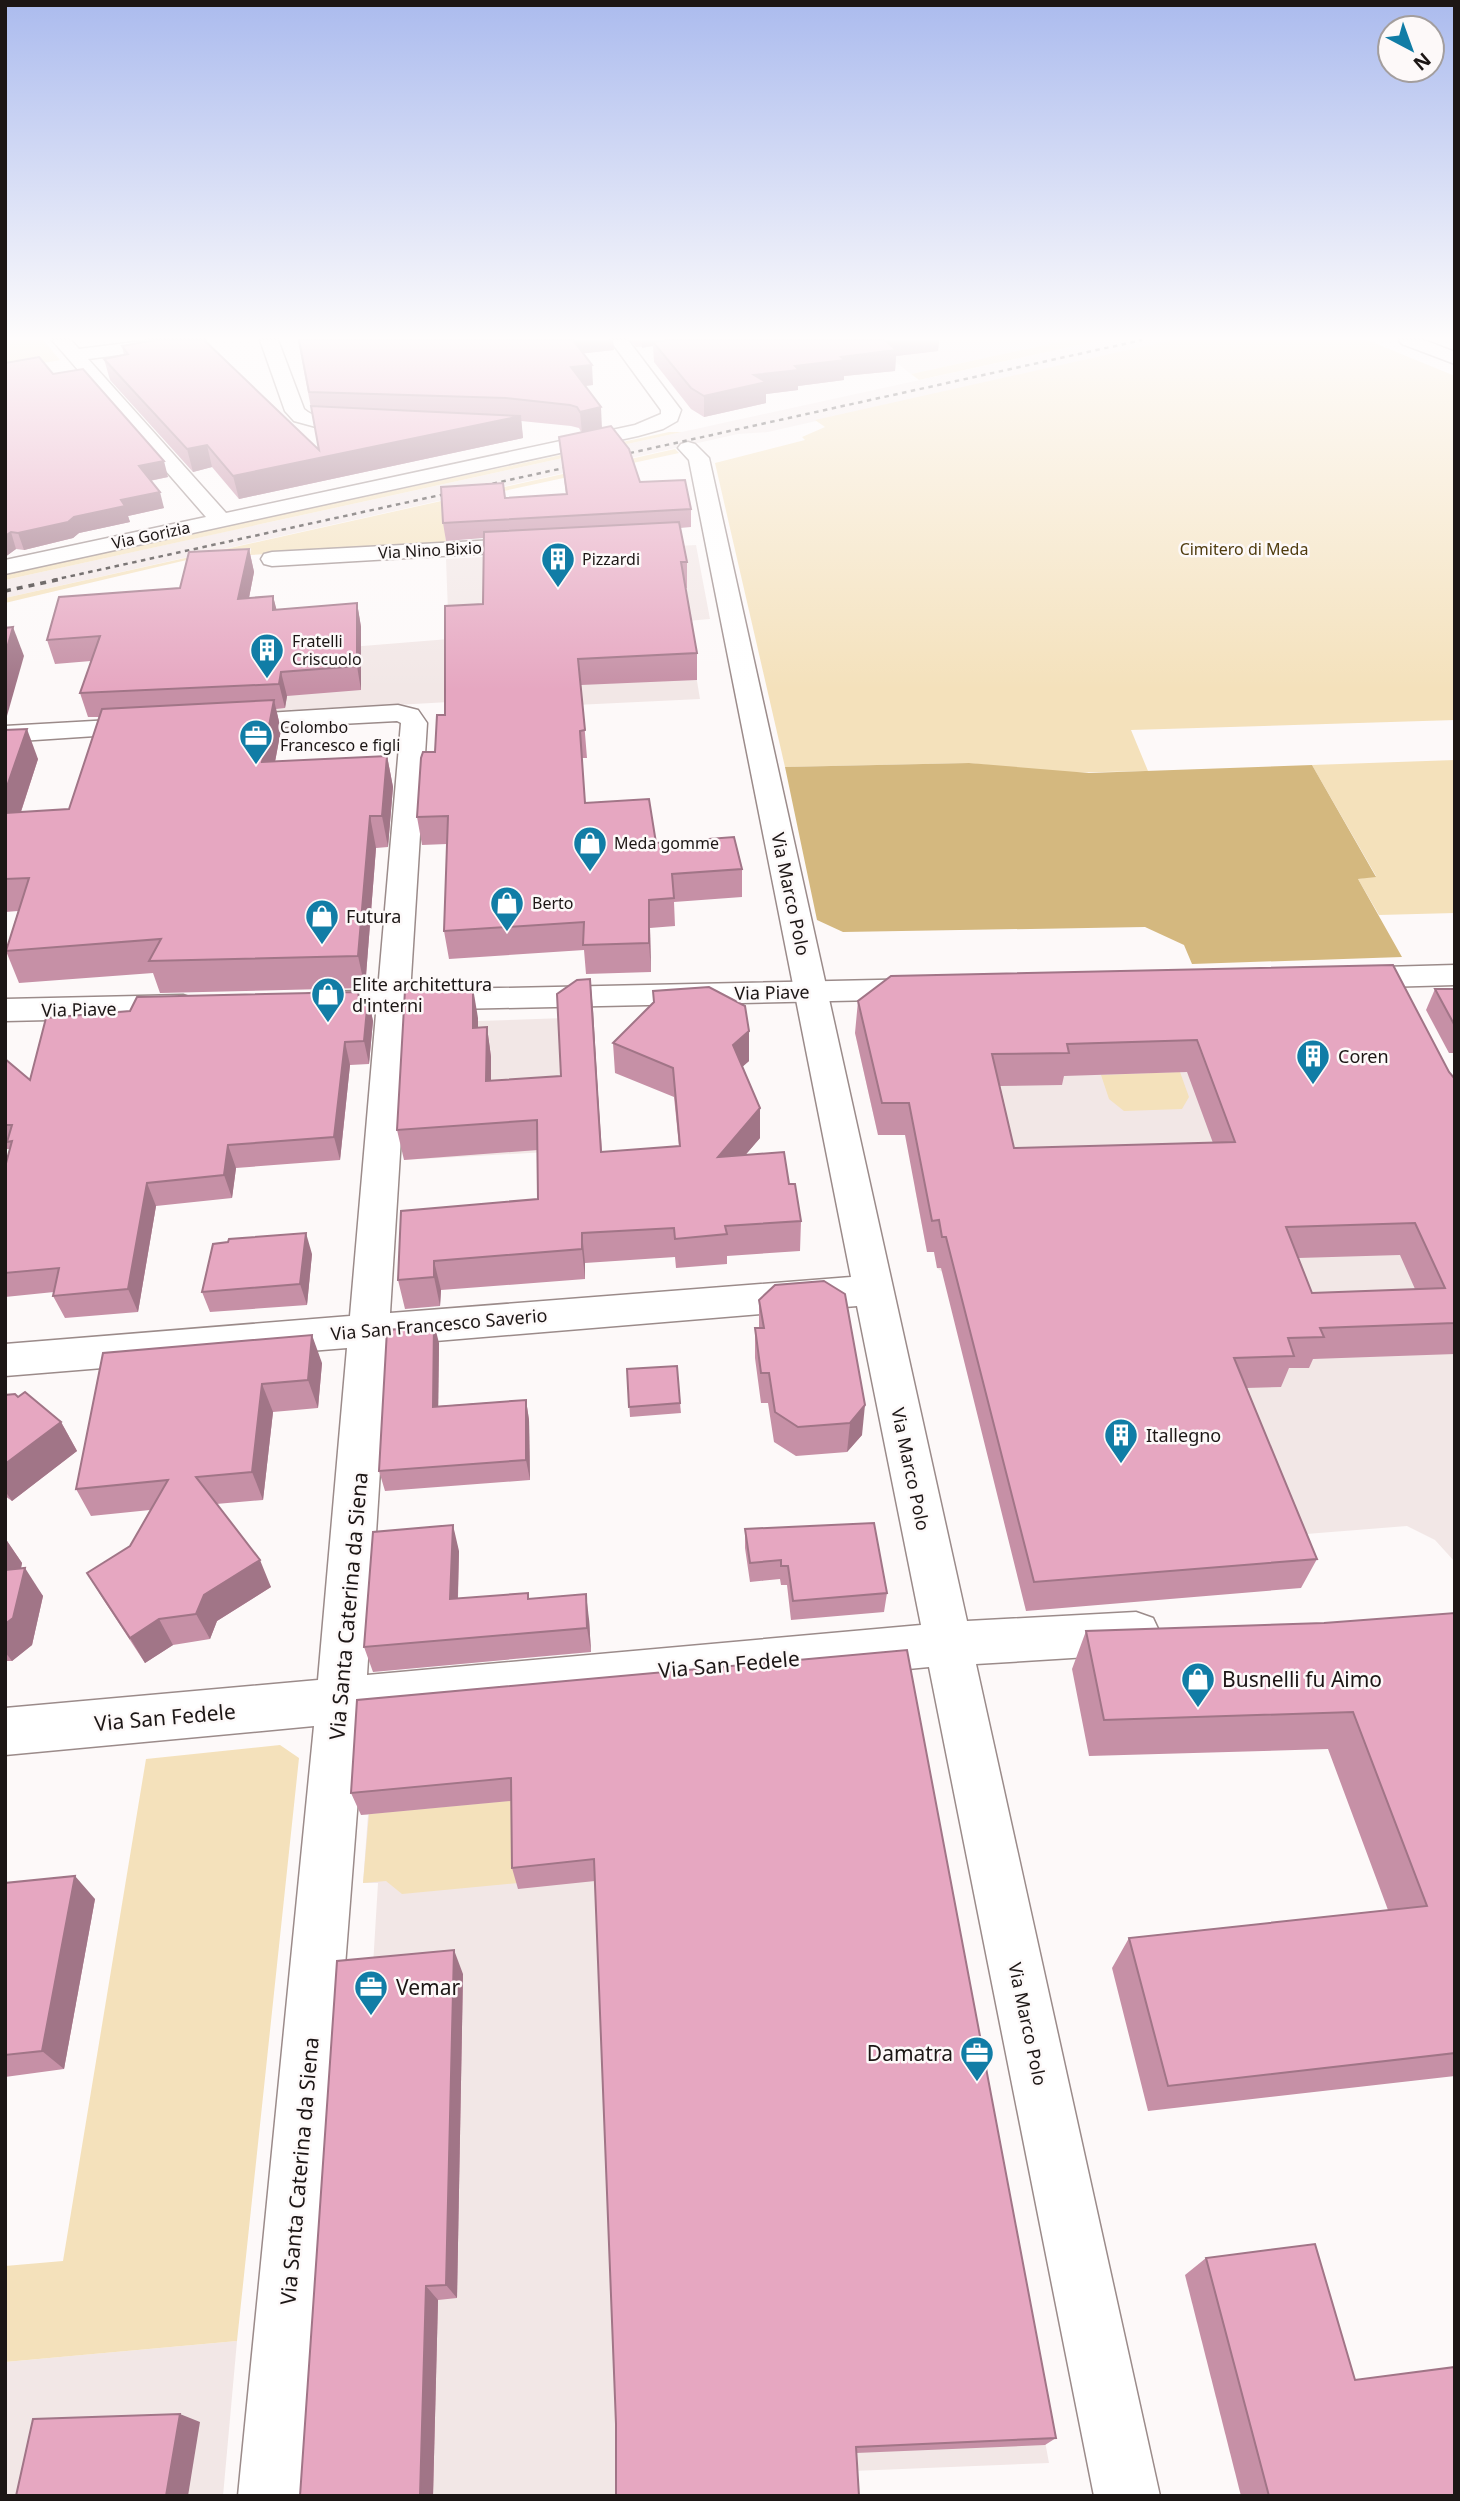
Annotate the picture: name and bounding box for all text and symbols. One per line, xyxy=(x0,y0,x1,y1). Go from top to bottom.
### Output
north arrow xyxy=(1376,14,1446,84)
text: N xyxy=(1408,47,1437,77)
street label: Via Gorizia xyxy=(110,516,192,554)
street label: Via Nino Bixio xyxy=(378,536,482,564)
park label: Cimitero di Meda xyxy=(1180,538,1308,560)
building icon: Pizzardi xyxy=(539,540,577,589)
place label: Pizzardi xyxy=(582,548,640,570)
place label: Fratelli Criscuolo xyxy=(292,630,362,670)
building icon: Fratelli Criscuolo xyxy=(248,631,286,680)
place label: Colombo Francesco e figli xyxy=(280,716,400,756)
office icon: Colombo Francesco e figli xyxy=(237,717,275,766)
shop icon: Meda gomme xyxy=(571,824,609,873)
street label: Via Marco Polo xyxy=(766,830,816,958)
place label: Meda gomme xyxy=(614,832,719,854)
shop icon: Berto xyxy=(488,884,526,933)
place label: Berto xyxy=(532,892,574,914)
shop icon: Futura xyxy=(303,897,341,946)
place label: Futura xyxy=(346,904,401,928)
place label: Elite architettura d'interni xyxy=(352,972,492,1017)
shop icon: Elite architettura d'interni xyxy=(309,975,347,1024)
street label: Via Piave xyxy=(734,979,810,1005)
street label: Via Piave xyxy=(41,996,117,1022)
building icon: Coren xyxy=(1294,1037,1332,1086)
place label: Coren xyxy=(1338,1044,1389,1068)
street label: Via San Francesco Saverio xyxy=(330,1303,548,1345)
street label: Via Marco Polo xyxy=(886,1405,936,1533)
building icon: Itallegno xyxy=(1102,1416,1140,1465)
place label: Itallegno xyxy=(1146,1423,1221,1447)
street label: Via Santa Caterina da Siena xyxy=(322,1471,374,1741)
street label: Via San Fedele xyxy=(657,1644,801,1684)
shop icon: Busnelli fu Aimo xyxy=(1179,1660,1217,1709)
place label: Busnelli fu Aimo xyxy=(1222,1665,1382,1693)
street label: Via San Fedele xyxy=(93,1697,237,1737)
street label: Via Marco Polo xyxy=(1003,1960,1053,2088)
office icon: Vemar xyxy=(352,1968,390,2017)
place label: Vemar xyxy=(396,1973,460,2001)
office icon: Damatra xyxy=(958,2034,996,2083)
street label: Via Santa Caterina da Siena xyxy=(273,2036,325,2306)
place label: Damatra xyxy=(867,2039,953,2067)

